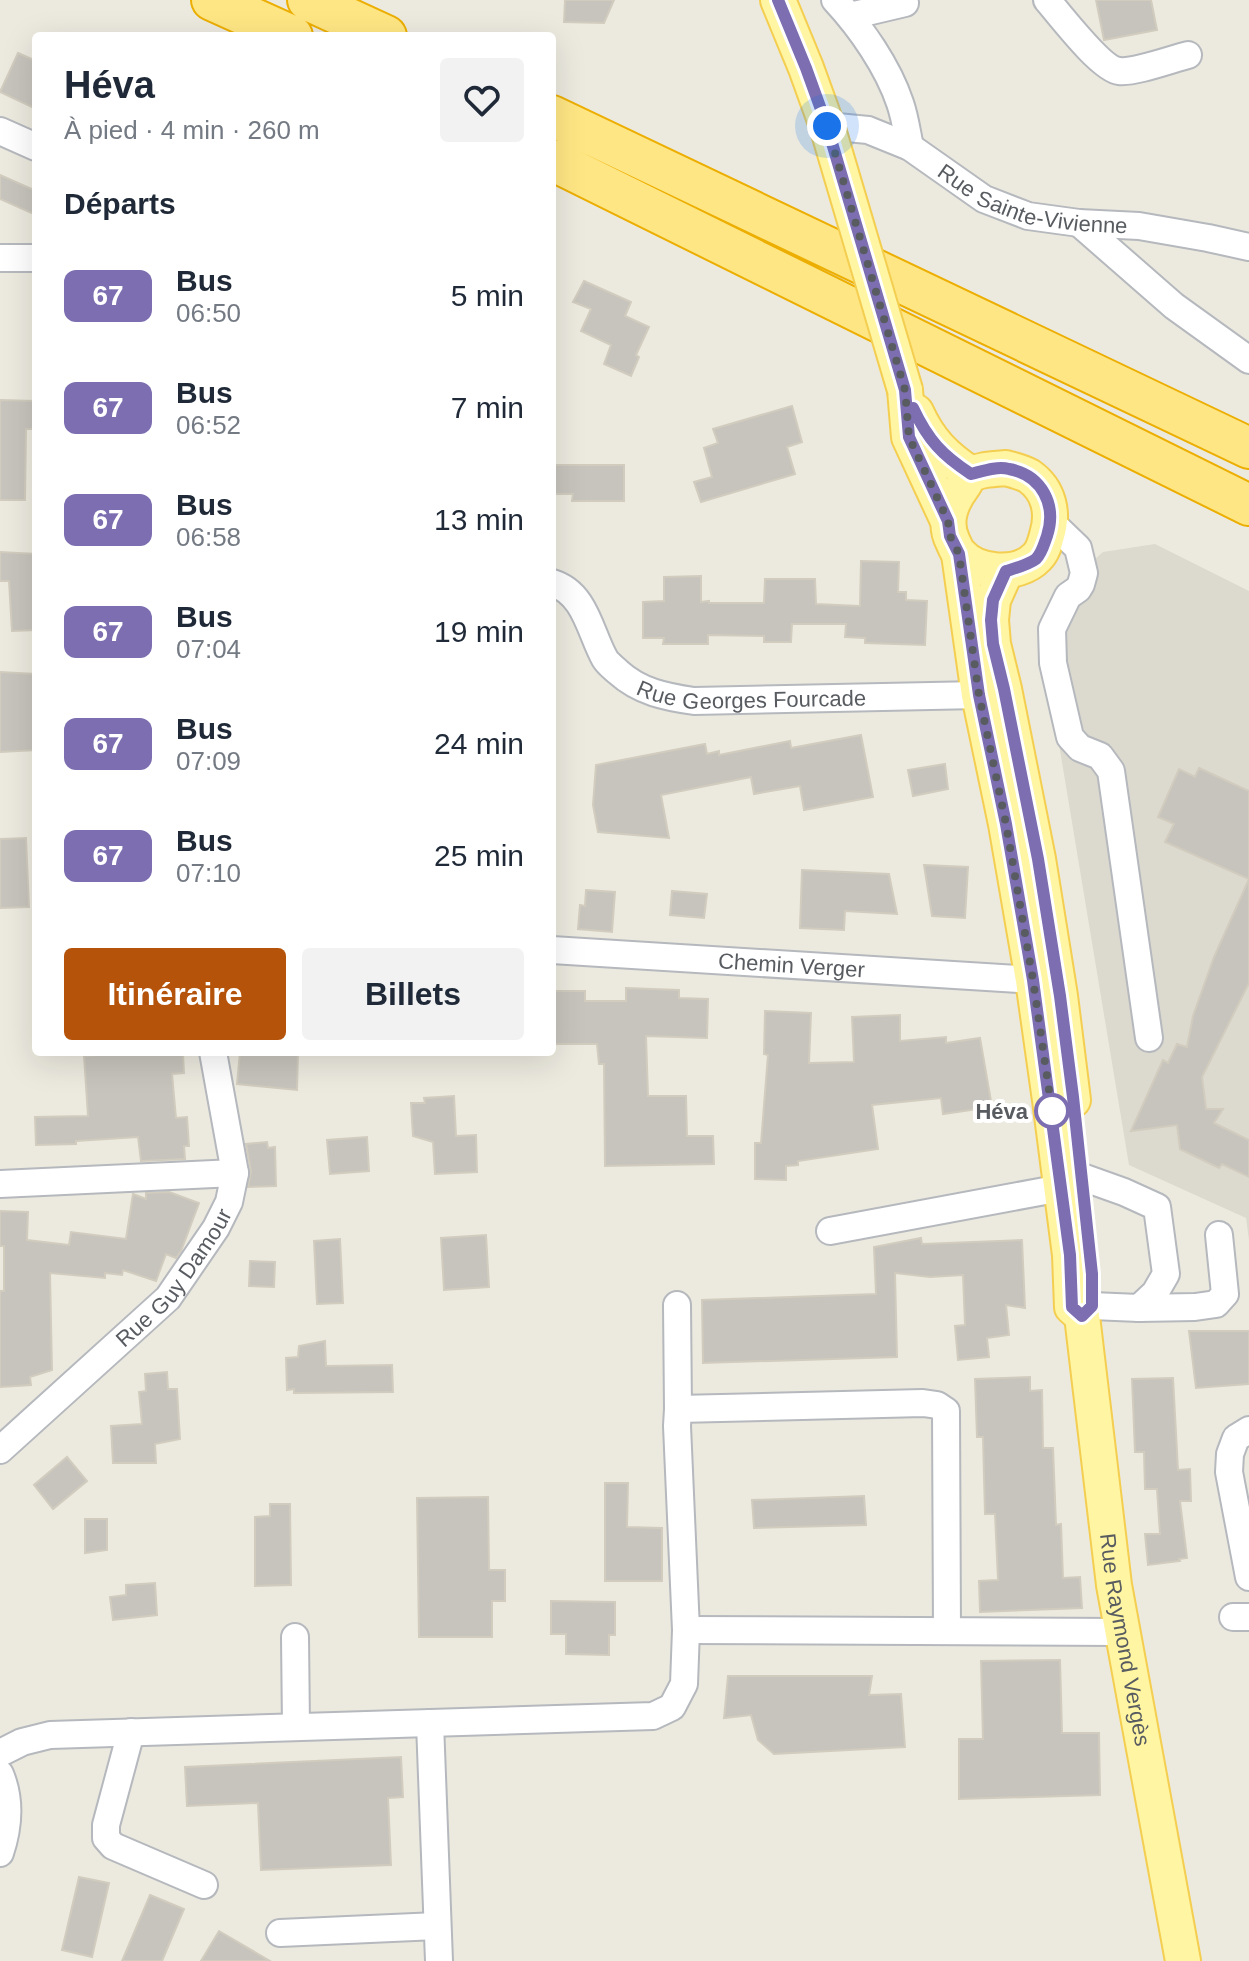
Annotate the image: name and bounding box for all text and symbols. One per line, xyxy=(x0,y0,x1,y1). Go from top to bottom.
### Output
button: heart xyxy=(440,58,524,142)
text: Héva xyxy=(64,64,155,106)
your location xyxy=(807,106,847,146)
text: À pied · 4 min · 260 m xyxy=(64,115,320,145)
street label: Rue Sainte-Vivienne xyxy=(933,158,1128,238)
text: Départs xyxy=(64,187,176,220)
text: Bus xyxy=(176,264,233,297)
text: 5 min xyxy=(451,279,524,312)
text: 67 xyxy=(92,280,124,311)
text: 06:50 xyxy=(176,298,241,328)
text: Bus xyxy=(176,376,233,409)
text: 7 min xyxy=(451,391,524,424)
text: 67 xyxy=(92,392,124,423)
text: 06:52 xyxy=(176,410,241,440)
text: Bus xyxy=(176,488,233,521)
text: 13 min xyxy=(434,503,524,536)
text: 67 xyxy=(92,504,124,535)
text: 06:58 xyxy=(176,522,241,552)
text: Bus xyxy=(176,600,233,633)
text: 19 min xyxy=(434,615,524,648)
text: 67 xyxy=(92,616,124,647)
text: 07:04 xyxy=(176,634,241,664)
street label: Rue Georges Fourcade xyxy=(633,675,866,714)
text: Bus xyxy=(176,712,233,745)
text: 24 min xyxy=(434,727,524,760)
text: 67 xyxy=(92,728,124,759)
text: 07:09 xyxy=(176,746,241,776)
text: Bus xyxy=(176,824,233,857)
text: 25 min xyxy=(434,839,524,872)
text: 67 xyxy=(92,840,124,871)
text: 07:10 xyxy=(176,858,241,888)
button: Itinéraire xyxy=(64,948,286,1040)
button: Billets xyxy=(302,948,524,1040)
street label: Chemin Verger xyxy=(717,948,866,982)
marker: Héva xyxy=(1035,1094,1069,1128)
place label: Héva xyxy=(975,1099,1029,1124)
street label: Rue Guy Damour xyxy=(111,1204,236,1352)
street label: Rue Raymond Vergès xyxy=(1095,1532,1156,1748)

